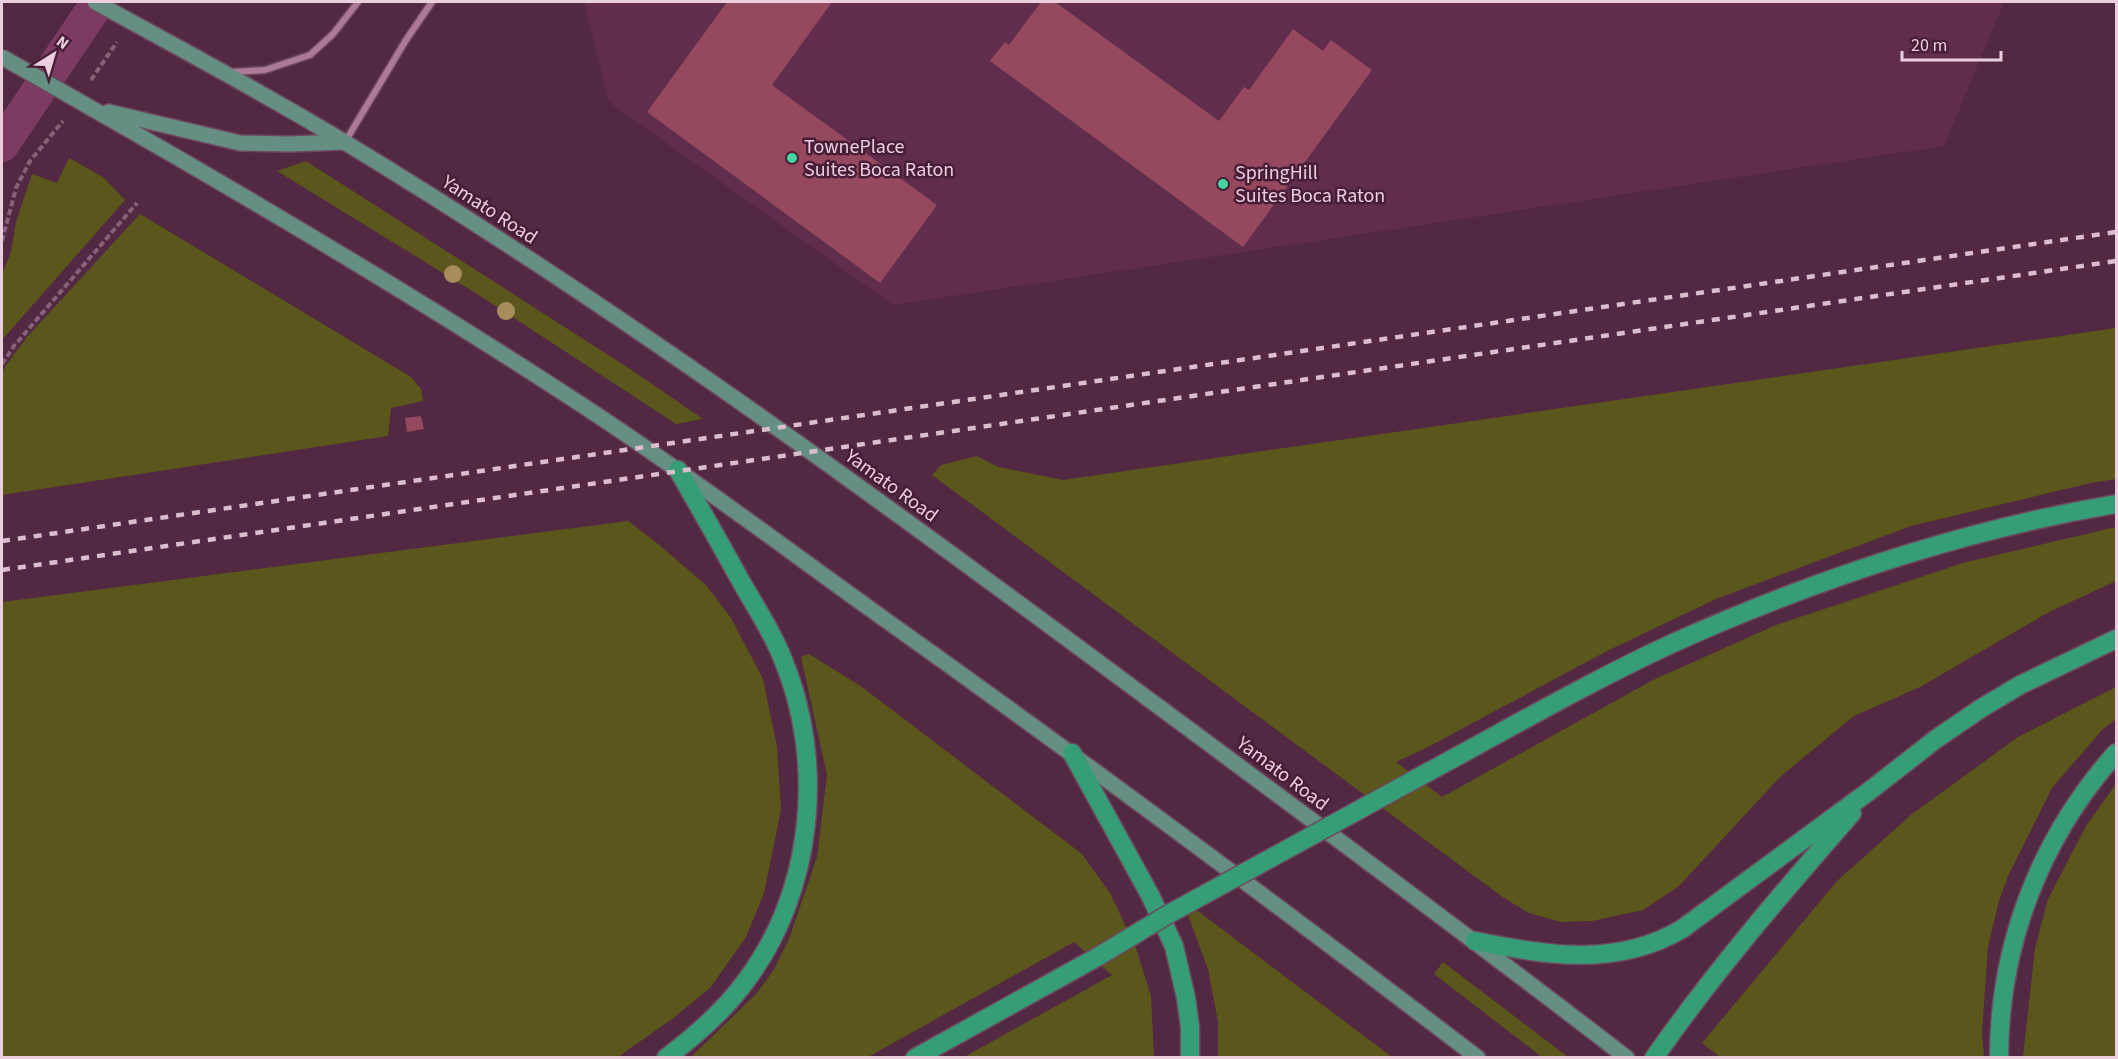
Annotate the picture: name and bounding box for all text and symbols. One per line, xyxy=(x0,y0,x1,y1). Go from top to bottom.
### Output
north arrow xyxy=(24,24,84,84)
scale bar xyxy=(1902,24,2001,62)
text: N xyxy=(52,31,73,55)
text: 20 m xyxy=(1911,33,1947,58)
place label: TownePlace Suites Boca Raton xyxy=(804,133,954,184)
marker: TownePlace Suites Boca Raton xyxy=(785,151,799,165)
place label: SpringHill Suites Boca Raton xyxy=(1235,159,1385,210)
street label: Yamato Road xyxy=(435,168,543,251)
marker: SpringHill Suites Boca Raton xyxy=(1216,177,1230,191)
street label: Yamato Road xyxy=(838,442,944,529)
street label: Yamato Road xyxy=(1230,729,1334,818)

